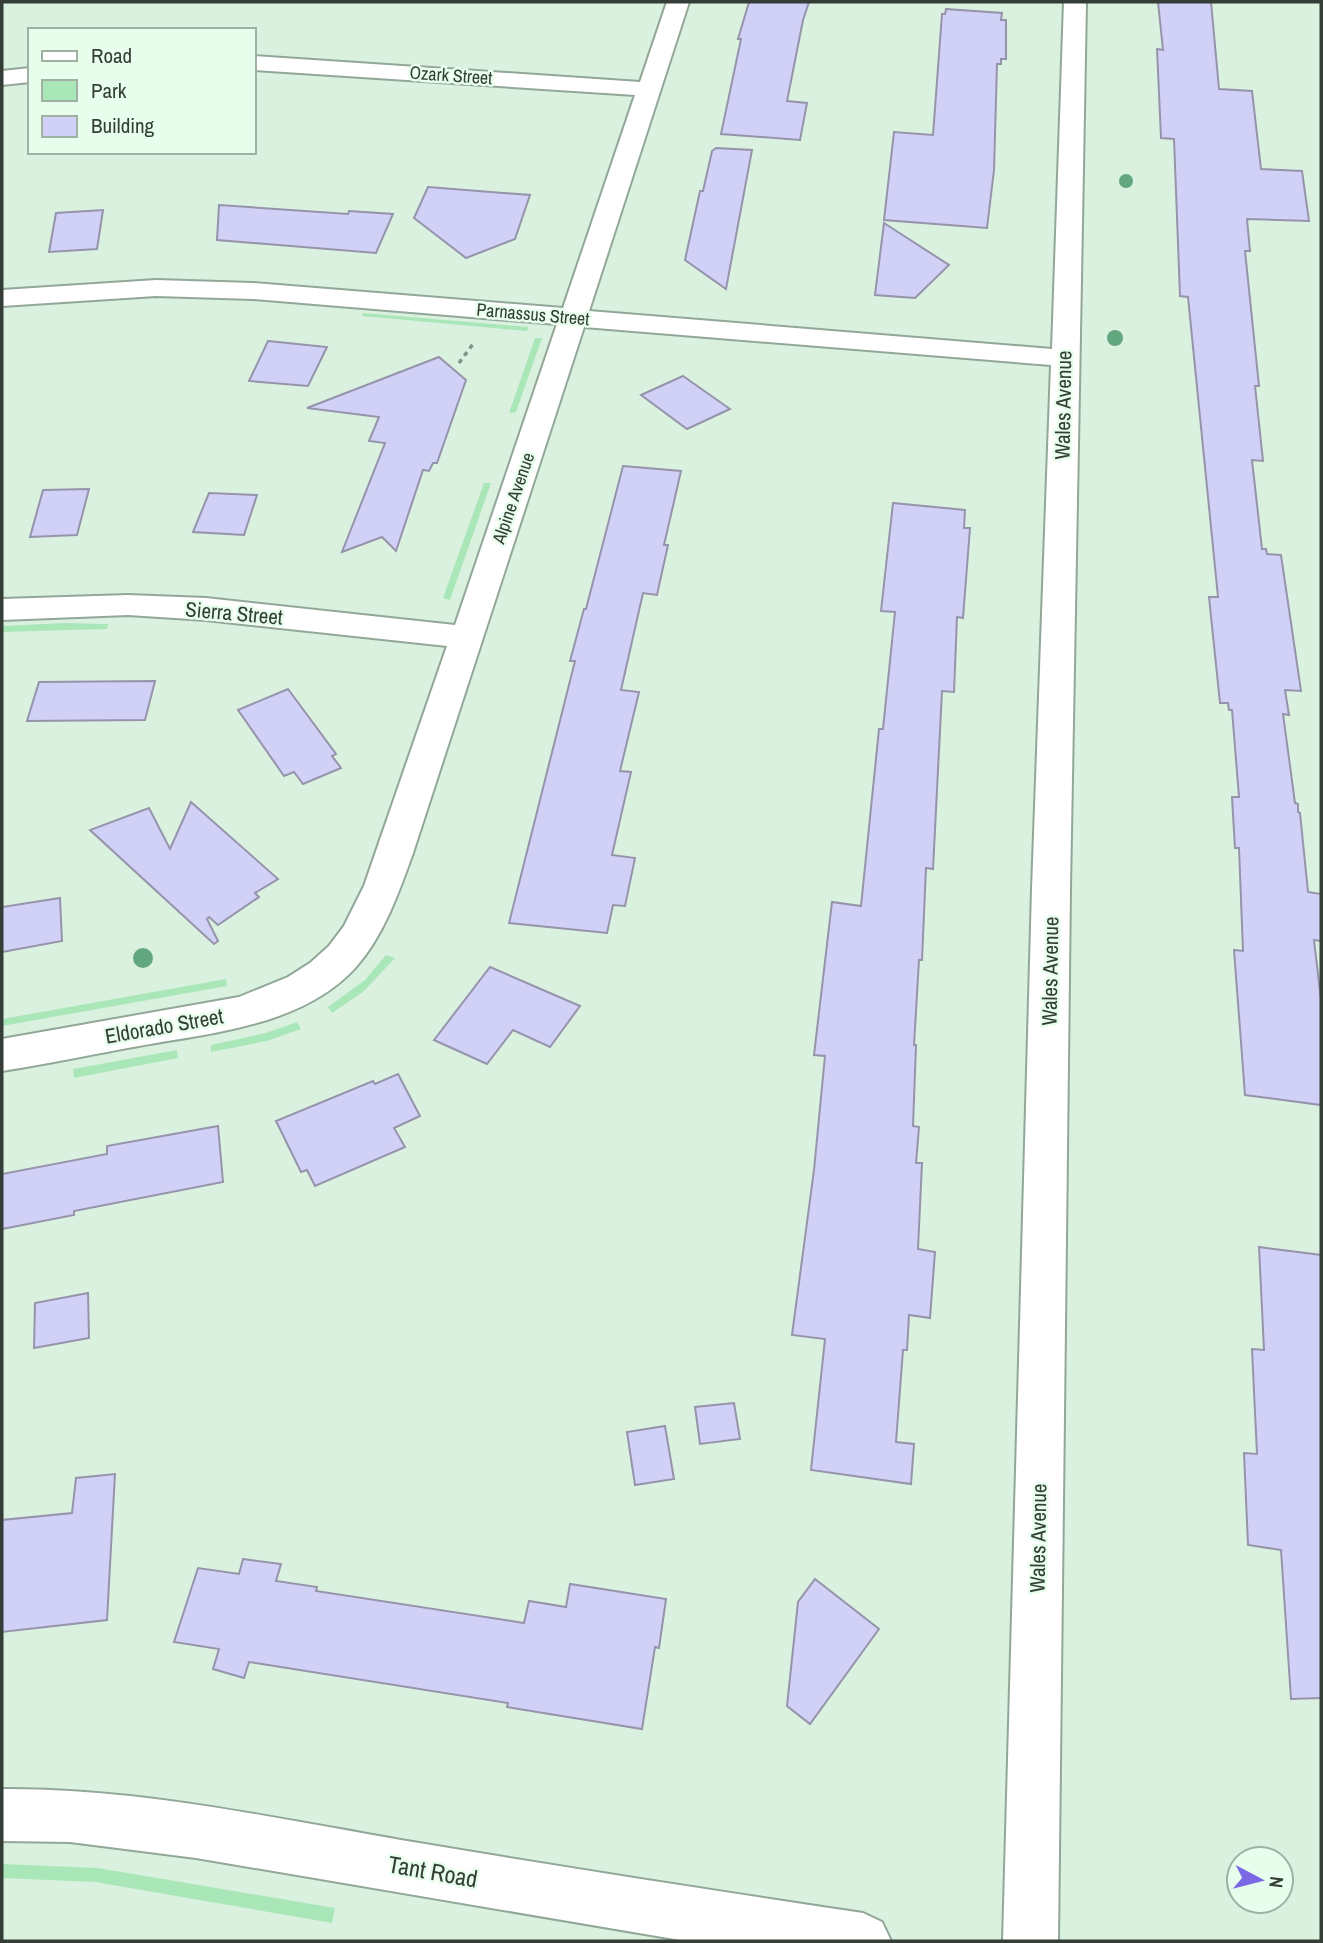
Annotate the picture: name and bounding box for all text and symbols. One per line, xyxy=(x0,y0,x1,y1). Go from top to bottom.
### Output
legend xyxy=(28,28,256,154)
text: Road xyxy=(91,41,132,70)
street label: Ozark Street xyxy=(409,60,493,90)
text: Park xyxy=(91,76,127,105)
text: Building xyxy=(91,111,155,140)
street label: Parnassus Street xyxy=(476,297,590,331)
street label: Wales Avenue xyxy=(1048,350,1078,460)
street label: Alpine Avenue xyxy=(485,449,540,548)
street label: Sierra Street xyxy=(184,594,284,632)
street label: Wales Avenue xyxy=(1035,916,1065,1026)
street label: Eldorado Street xyxy=(103,1001,226,1051)
street label: Wales Avenue xyxy=(1023,1483,1053,1593)
north arrow xyxy=(1225,1845,1295,1915)
street label: Tant Road xyxy=(386,1847,480,1895)
text: N xyxy=(1263,1875,1290,1889)

